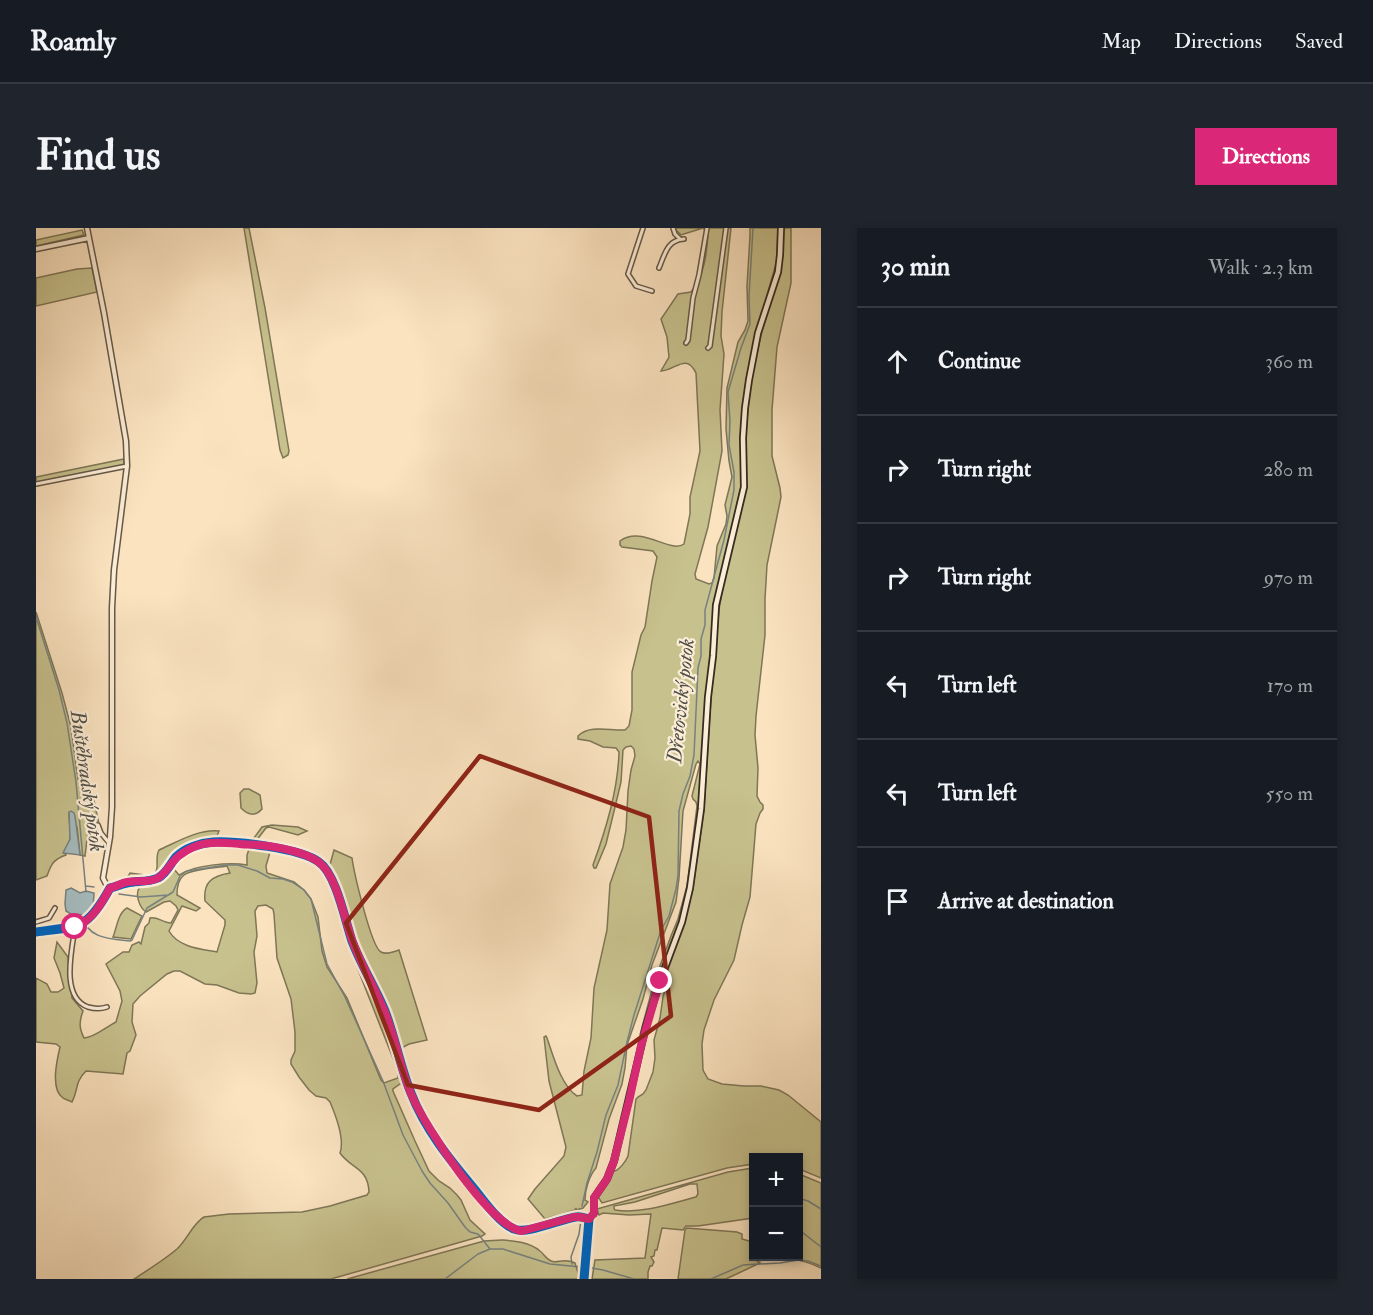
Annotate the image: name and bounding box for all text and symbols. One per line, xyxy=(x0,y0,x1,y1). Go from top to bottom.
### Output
text: Roamly xyxy=(30,24,116,59)
text: Map xyxy=(1101,28,1141,55)
text: Directions xyxy=(1174,28,1262,55)
text: Saved xyxy=(1295,28,1343,55)
button: Directions xyxy=(1195,128,1337,185)
text: Find us xyxy=(36,130,160,182)
text: 30 min xyxy=(881,251,950,283)
text: Walk · 2.3 km xyxy=(1208,255,1313,280)
icon: ahead xyxy=(881,345,914,378)
text: Continue xyxy=(938,347,1021,375)
text: 360 m xyxy=(1265,349,1313,374)
icon: right xyxy=(881,453,914,486)
text: Turn right xyxy=(938,455,1031,483)
text: 280 m xyxy=(1263,457,1313,482)
icon: right xyxy=(881,561,914,594)
text: Turn right xyxy=(938,563,1031,591)
text: 970 m xyxy=(1264,565,1313,590)
water label: Dřetovický potok xyxy=(661,637,701,766)
icon: left xyxy=(881,669,914,702)
text: Turn left xyxy=(938,671,1017,699)
text: 170 m xyxy=(1267,673,1313,698)
water label: Buštěhradský potok xyxy=(64,708,110,853)
icon: left xyxy=(881,777,914,810)
text: Turn left xyxy=(938,779,1017,807)
text: 550 m xyxy=(1266,781,1313,806)
icon: arrive xyxy=(881,885,914,918)
text: Arrive at destination xyxy=(938,887,1114,915)
route start xyxy=(61,913,87,939)
route end xyxy=(646,967,672,993)
map controls xyxy=(749,1153,803,1261)
button: + xyxy=(749,1153,803,1207)
button: − xyxy=(749,1207,803,1261)

